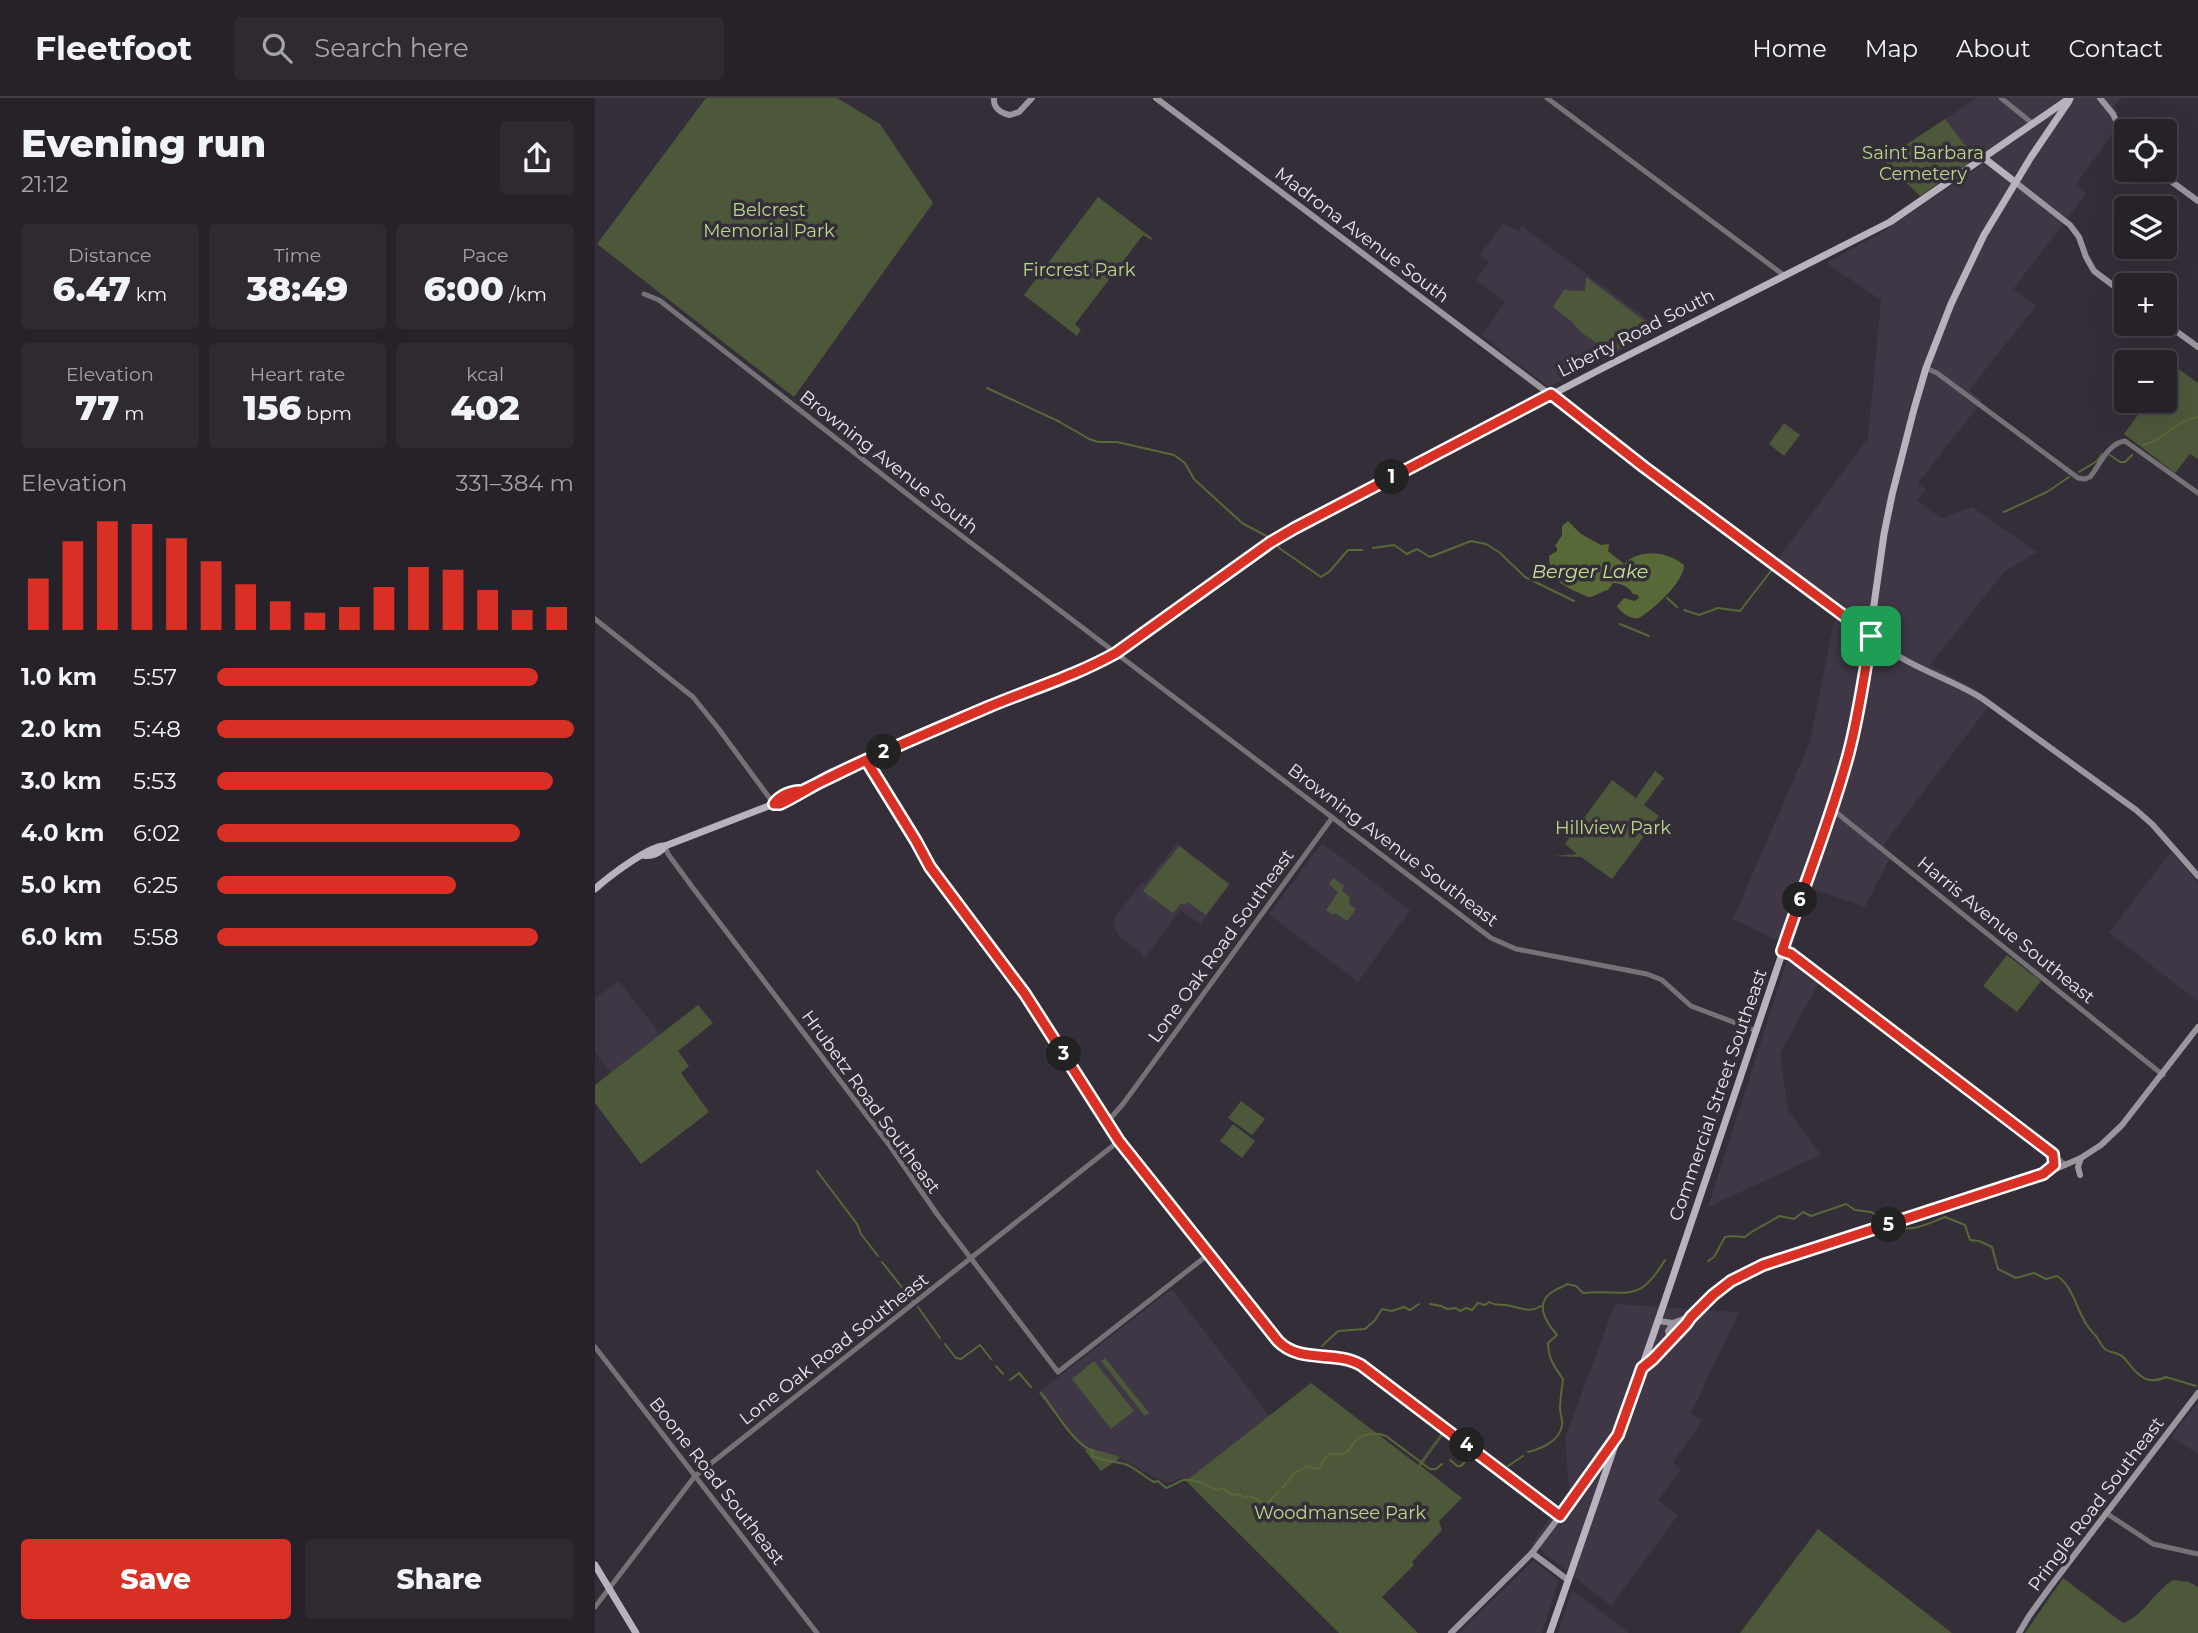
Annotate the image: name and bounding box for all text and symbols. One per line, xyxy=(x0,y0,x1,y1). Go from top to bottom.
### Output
search box xyxy=(234,17,724,80)
text: Fleetfoot xyxy=(35,28,192,68)
icon: search xyxy=(258,29,296,67)
text: Search here xyxy=(314,32,469,64)
text: Home xyxy=(1752,34,1827,63)
text: Map xyxy=(1865,34,1918,63)
text: About xyxy=(1956,34,2030,63)
text: Contact xyxy=(2068,34,2163,63)
map controls xyxy=(2114,119,2177,413)
button: locate xyxy=(2114,119,2177,182)
text: Evening run xyxy=(21,120,266,167)
button: share xyxy=(500,121,574,195)
park label: Saint Barbara Cemetery xyxy=(1862,142,1984,185)
street label: Madrona Avenue South xyxy=(1271,162,1453,308)
text: 21:12 xyxy=(21,170,69,198)
button: layers xyxy=(2114,196,2177,259)
park label: Belcrest Memorial Park xyxy=(703,199,835,242)
text: Distance xyxy=(68,244,152,267)
text: Time xyxy=(274,244,321,267)
text: Pace xyxy=(462,244,508,267)
park label: Fircrest Park xyxy=(1022,259,1136,281)
text: 6.47 xyxy=(52,267,131,310)
text: 38:49 xyxy=(247,267,348,310)
text: 6:00 xyxy=(423,267,504,310)
button: + xyxy=(2114,273,2177,336)
text: km xyxy=(131,283,167,306)
text: /km xyxy=(504,283,547,306)
street label: Liberty Road South xyxy=(1554,284,1718,382)
button: − xyxy=(2114,350,2177,413)
text: Elevation xyxy=(66,363,154,386)
text: Heart rate xyxy=(250,363,345,386)
text: kcal xyxy=(466,363,504,386)
text: 77 xyxy=(75,386,119,429)
text: 156 xyxy=(243,386,301,429)
text: 402 xyxy=(451,386,520,429)
street label: Browning Avenue South xyxy=(795,386,983,538)
text: m xyxy=(119,402,145,425)
text: bpm xyxy=(301,402,352,425)
pin: 1 xyxy=(1375,460,1409,494)
text: 1 xyxy=(1388,465,1395,488)
text: Elevation xyxy=(21,469,127,497)
text: 331–384 m xyxy=(456,469,574,497)
water label: Berger Lake xyxy=(1532,560,1648,583)
pin xyxy=(1841,606,1901,666)
icon: arrive xyxy=(1852,617,1890,655)
text: 1.0 km xyxy=(21,663,97,691)
text: 5:57 xyxy=(133,663,177,691)
text: 2.0 km xyxy=(21,715,102,743)
text: 5:48 xyxy=(133,715,181,743)
pin: 2 xyxy=(867,734,901,770)
text: 2 xyxy=(878,740,889,763)
street label: Browning Avenue Southeast xyxy=(1284,759,1502,931)
text: 3.0 km xyxy=(21,767,102,795)
text: 5:53 xyxy=(133,767,177,795)
park label: Hillview Park xyxy=(1555,817,1671,839)
text: 4.0 km xyxy=(21,819,104,847)
text: 6:02 xyxy=(133,819,180,847)
street label: Lone Oak Road Southeast xyxy=(1143,845,1299,1047)
street label: Harris Avenue Southeast xyxy=(1913,852,2099,1008)
text: 5.0 km xyxy=(21,871,102,899)
text: 6:25 xyxy=(133,871,178,899)
pin: 6 xyxy=(1783,882,1817,918)
text: 6 xyxy=(1793,888,1806,911)
text: 6.0 km xyxy=(21,923,103,951)
text: 5:58 xyxy=(133,923,179,951)
street label: Commercial Street Southeast xyxy=(1664,966,1772,1224)
street label: Hrubetz Road Southeast xyxy=(797,1006,945,1198)
pin: 3 xyxy=(1047,1037,1081,1072)
text: 3 xyxy=(1058,1042,1069,1065)
pin: 5 xyxy=(1871,1208,1907,1242)
text: 5 xyxy=(1883,1213,1894,1236)
street label: Lone Oak Road Southeast xyxy=(735,1268,933,1430)
street label: Boone Road Southeast xyxy=(645,1393,789,1569)
street label: Pringle Road Southeast xyxy=(2023,1413,2169,1595)
pin: 4 xyxy=(1449,1428,1485,1462)
text: 4 xyxy=(1460,1433,1473,1456)
park label: Woodmansee Park xyxy=(1254,1502,1426,1524)
button: Save xyxy=(21,1539,291,1619)
button: Share xyxy=(305,1539,574,1619)

